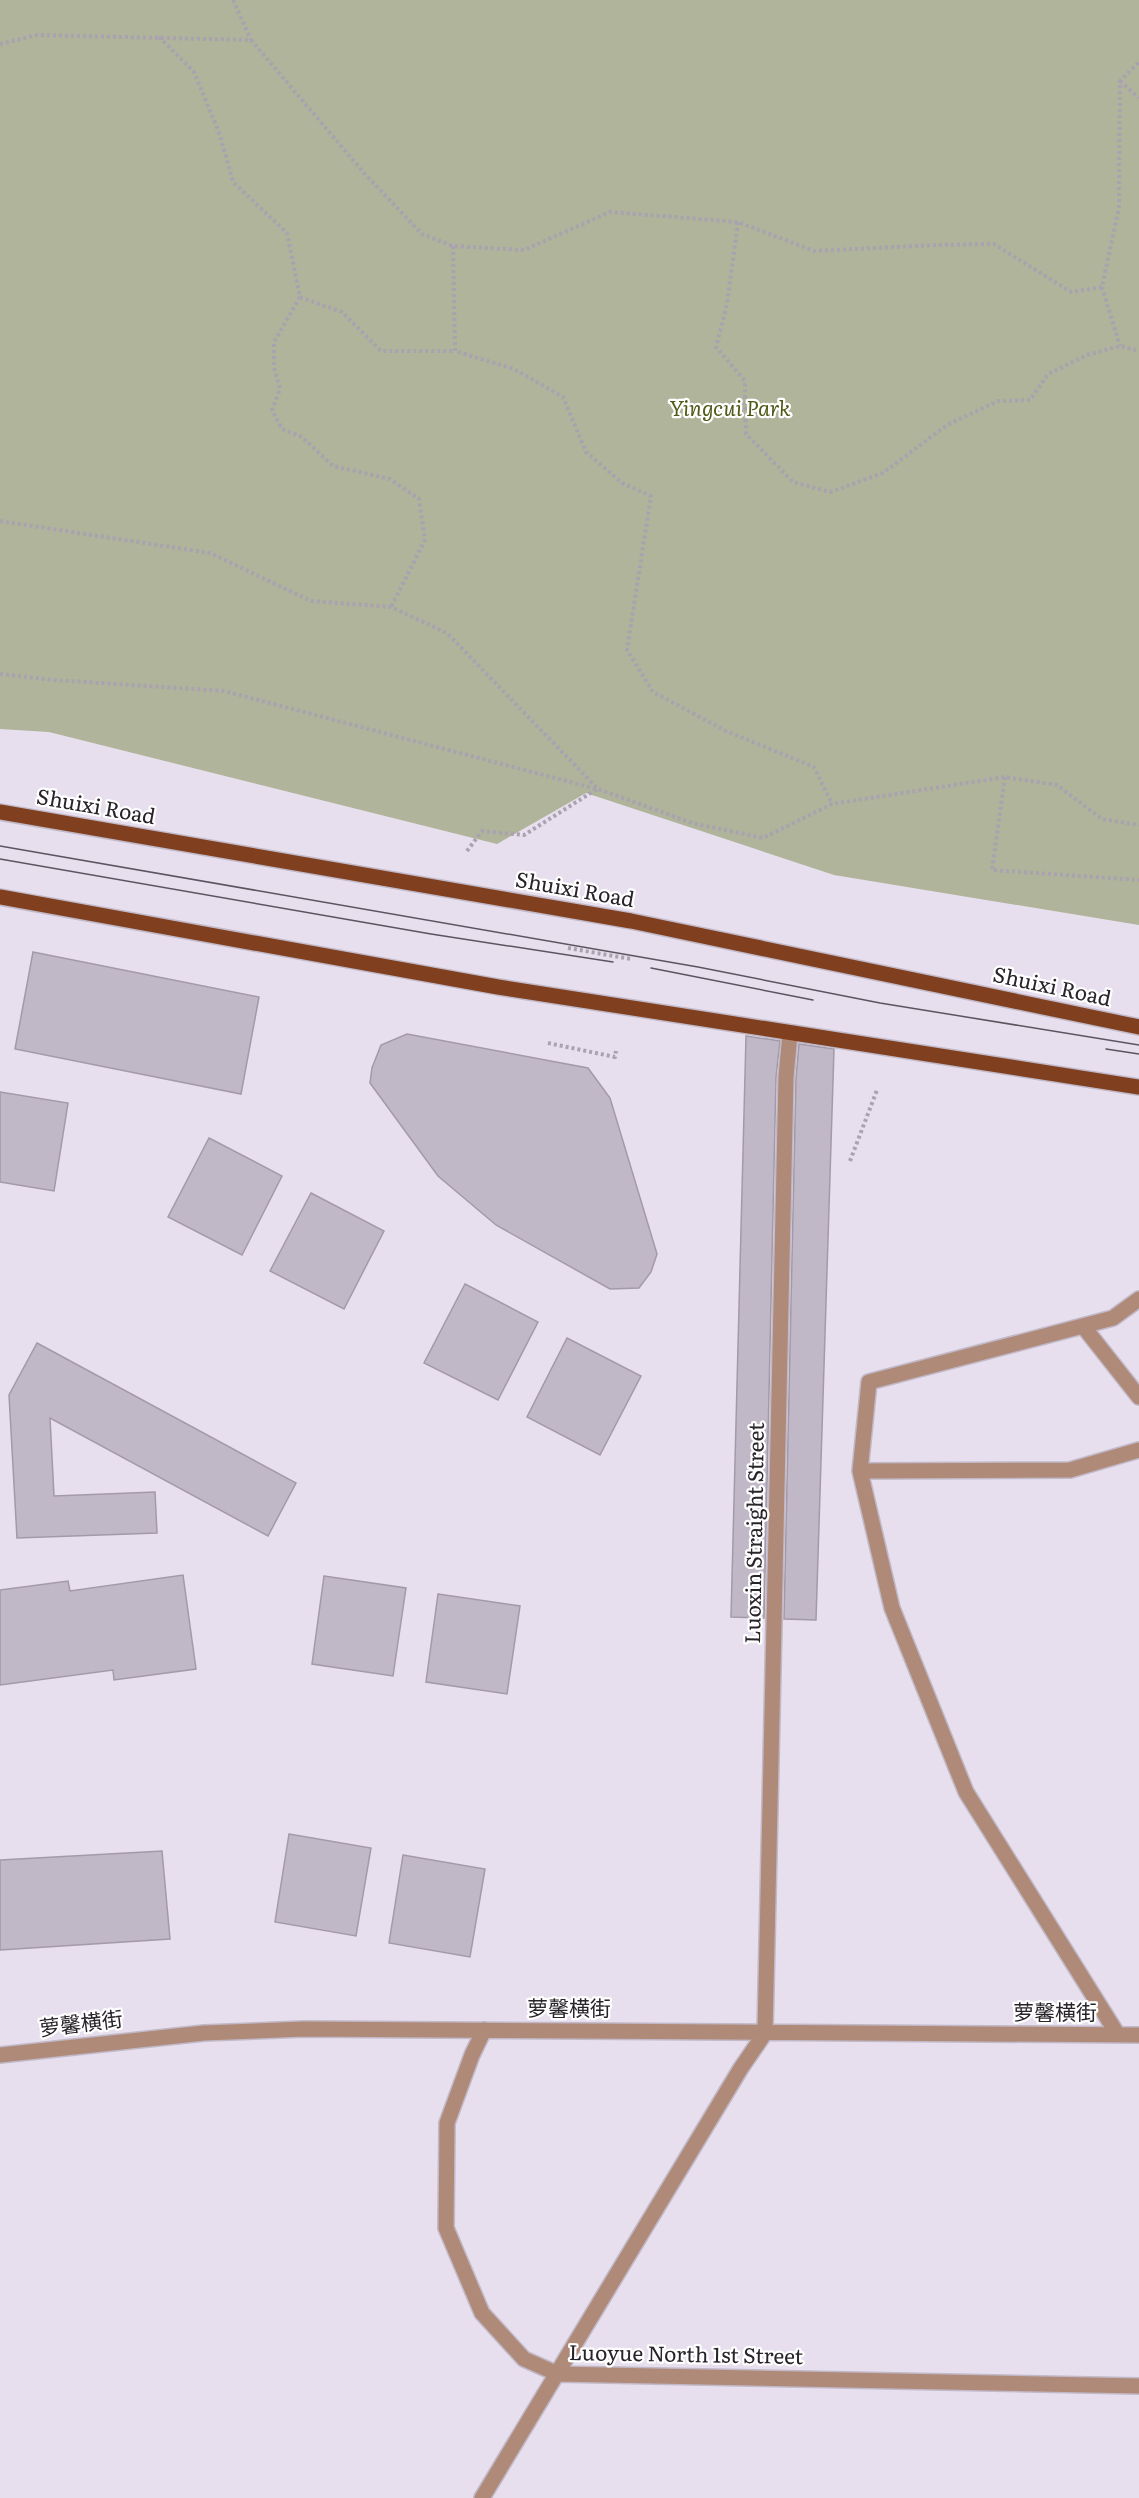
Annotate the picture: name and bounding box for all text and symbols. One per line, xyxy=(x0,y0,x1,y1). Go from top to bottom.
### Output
park label: Yingcui Park xyxy=(669,391,791,422)
street label: Shuixi Road xyxy=(35,779,158,830)
street label: Shuixi Road xyxy=(514,862,637,913)
street label: Shuixi Road xyxy=(990,957,1115,1012)
street label: Luoxin Straight Street xyxy=(735,1422,770,1644)
street label: 萝馨横街 xyxy=(527,1991,611,2022)
street label: 萝馨横街 xyxy=(1013,1995,1097,2026)
street label: 萝馨横街 xyxy=(37,2001,124,2042)
street label: Luoyue North 1st Street xyxy=(569,2335,804,2370)

